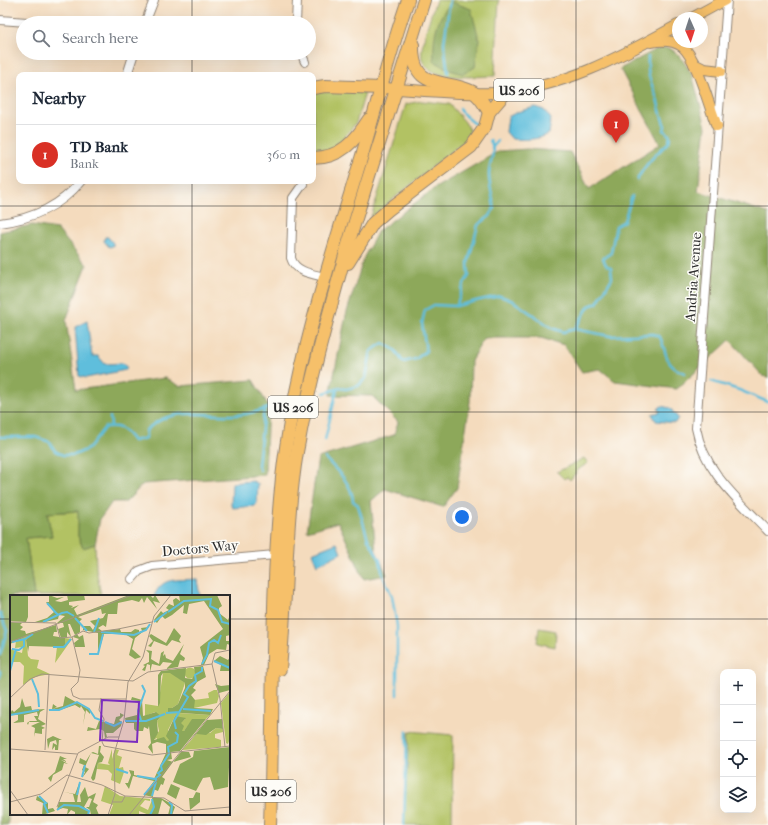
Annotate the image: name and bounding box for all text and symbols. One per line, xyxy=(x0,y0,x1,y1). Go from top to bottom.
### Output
north arrow xyxy=(672,12,708,48)
search box xyxy=(16,16,316,60)
icon: search xyxy=(30,27,52,49)
text: Search here xyxy=(62,29,138,47)
road number: US 206 xyxy=(494,79,544,101)
text: Nearby xyxy=(32,88,86,108)
pin: 1 xyxy=(603,110,629,143)
text: TD Bank xyxy=(70,138,128,156)
text: 1 xyxy=(43,147,47,162)
text: 360 m xyxy=(267,147,300,162)
text: Bank xyxy=(70,156,99,171)
street label: Andria Avenue xyxy=(682,232,705,323)
road number: US 206 xyxy=(268,396,318,418)
your location xyxy=(452,507,472,527)
street label: Doctors Way xyxy=(161,537,239,560)
inset map xyxy=(10,595,230,815)
map controls xyxy=(720,669,756,813)
button: + xyxy=(720,669,756,705)
button: − xyxy=(720,705,756,741)
button: locate xyxy=(720,741,756,777)
button: layers xyxy=(720,777,756,813)
road number: US 206 xyxy=(246,780,296,802)

